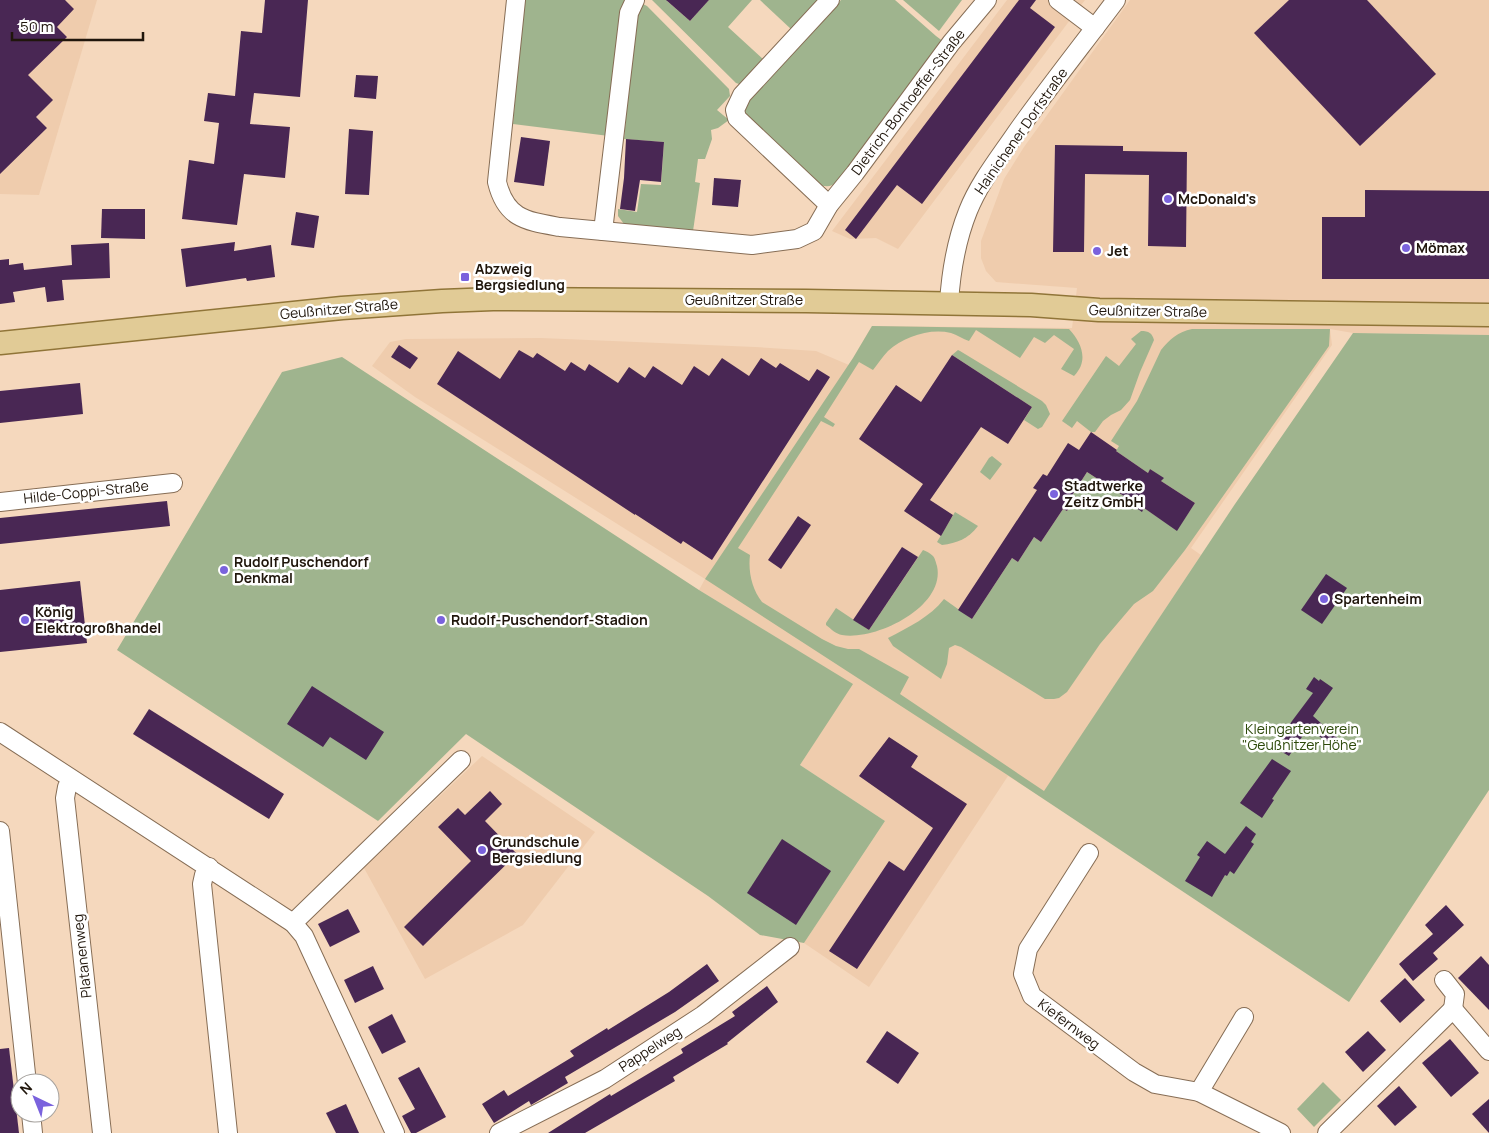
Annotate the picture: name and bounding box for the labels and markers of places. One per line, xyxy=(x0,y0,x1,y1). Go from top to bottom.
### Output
place label: McDonald's xyxy=(1178,189,1256,208)
marker: McDonald's xyxy=(1162,193,1174,205)
place label: Mömax xyxy=(1416,238,1465,257)
place label: Jet xyxy=(1107,241,1129,260)
marker: Mömax xyxy=(1400,242,1412,254)
marker: Jet xyxy=(1091,245,1103,257)
place label: Abzweig Bergsiedlung xyxy=(475,259,565,294)
marker: Abzweig Bergsiedlung xyxy=(459,271,471,283)
place label: Stadtwerke Zeitz GmbH xyxy=(1064,476,1144,511)
marker: Stadtwerke Zeitz GmbH xyxy=(1048,488,1060,500)
place label: Rudolf Puschendorf Denkmal xyxy=(234,552,369,587)
marker: Rudolf Puschendorf Denkmal xyxy=(218,564,230,576)
place label: Spartenheim xyxy=(1334,589,1422,608)
marker: Spartenheim xyxy=(1318,593,1330,605)
place label: König Elektrogroßhandel xyxy=(35,602,161,637)
place label: Rudolf-Puschendorf-Stadion xyxy=(451,610,648,629)
marker: König Elektrogroßhandel xyxy=(19,614,31,626)
marker: Rudolf-Puschendorf-Stadion xyxy=(435,614,447,626)
place label: Grundschule Bergsiedlung xyxy=(492,832,582,867)
marker: Grundschule Bergsiedlung xyxy=(476,844,488,856)

